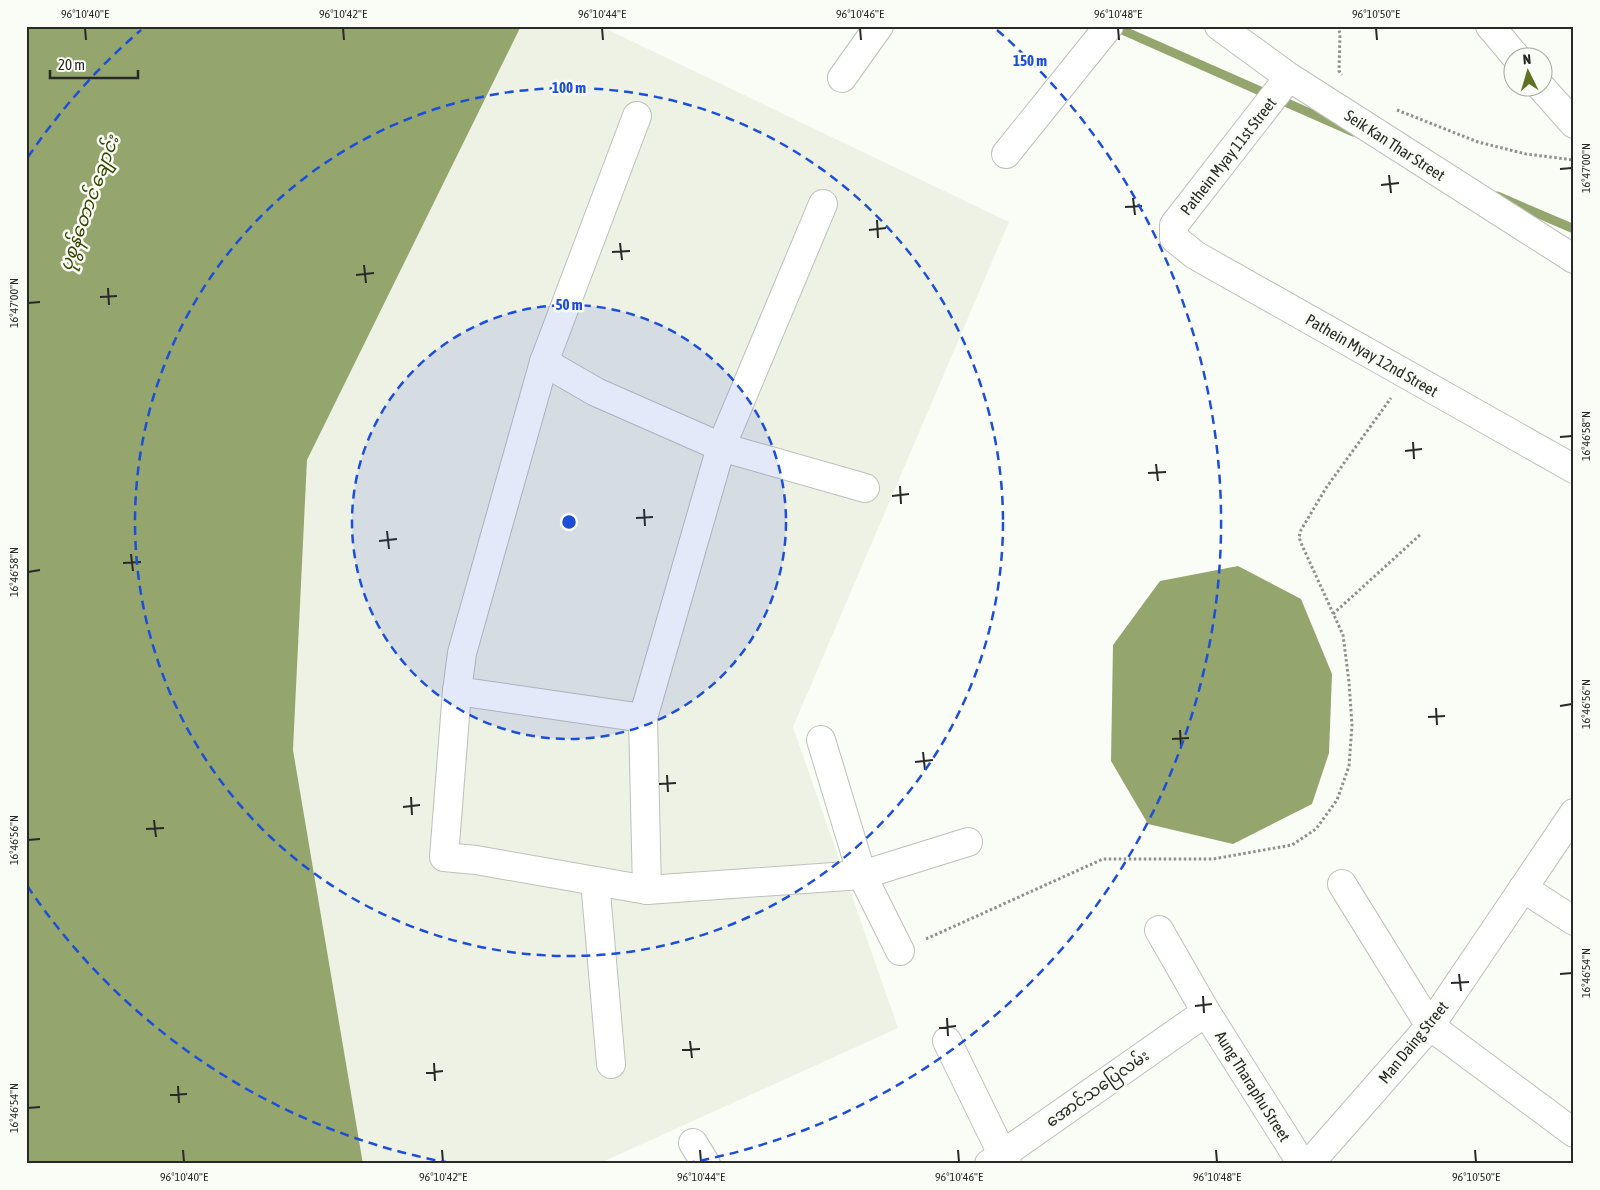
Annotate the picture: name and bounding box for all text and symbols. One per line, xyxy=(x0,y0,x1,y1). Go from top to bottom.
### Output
text: 96°10'40"E xyxy=(61,7,109,21)
text: 96°10'42"E xyxy=(319,7,367,21)
text: 96°10'44"E xyxy=(578,7,626,21)
text: 96°10'46"E xyxy=(836,7,884,21)
text: 96°10'48"E xyxy=(1094,7,1142,21)
text: 96°10'50"E xyxy=(1352,7,1400,21)
scale bar xyxy=(50,48,138,80)
north arrow xyxy=(1502,48,1552,98)
text: N xyxy=(1522,51,1532,67)
text: 150 m xyxy=(1013,52,1047,69)
text: 20 m xyxy=(58,56,85,73)
text: 100 m xyxy=(552,79,586,96)
street label: Pathein Myay 11st Street xyxy=(1177,93,1281,219)
street label: Seik Kan Thar Street xyxy=(1342,106,1449,184)
water label: ပုစွန်တောင် ချောင်း xyxy=(52,130,128,275)
text: 16°47'00"N xyxy=(1579,143,1593,193)
text: 16°47'00"N xyxy=(7,278,21,328)
text: 50 m xyxy=(556,296,583,313)
street label: Pathein Myay 12nd Street xyxy=(1302,310,1441,401)
text: 16°46'58"N xyxy=(1579,411,1593,461)
centre of rings xyxy=(560,513,578,531)
text: 16°46'58"N xyxy=(7,547,21,597)
text: 16°46'56"N xyxy=(1579,679,1593,729)
text: 16°46'56"N xyxy=(7,815,21,865)
text: 16°46'54"N xyxy=(1579,948,1593,998)
street label: Man Daing Street xyxy=(1374,997,1453,1087)
street label: Aung Tharaphu Street xyxy=(1211,1028,1294,1145)
street label: အောင်သပြေလမ်း xyxy=(1041,1044,1155,1134)
text: 16°46'54"N xyxy=(7,1083,21,1133)
text: 96°10'40"E xyxy=(160,1170,208,1184)
text: 96°10'42"E xyxy=(419,1170,467,1184)
text: 96°10'44"E xyxy=(677,1170,725,1184)
text: 96°10'46"E xyxy=(935,1170,983,1184)
text: 96°10'48"E xyxy=(1193,1170,1241,1184)
text: 96°10'50"E xyxy=(1452,1170,1500,1184)

